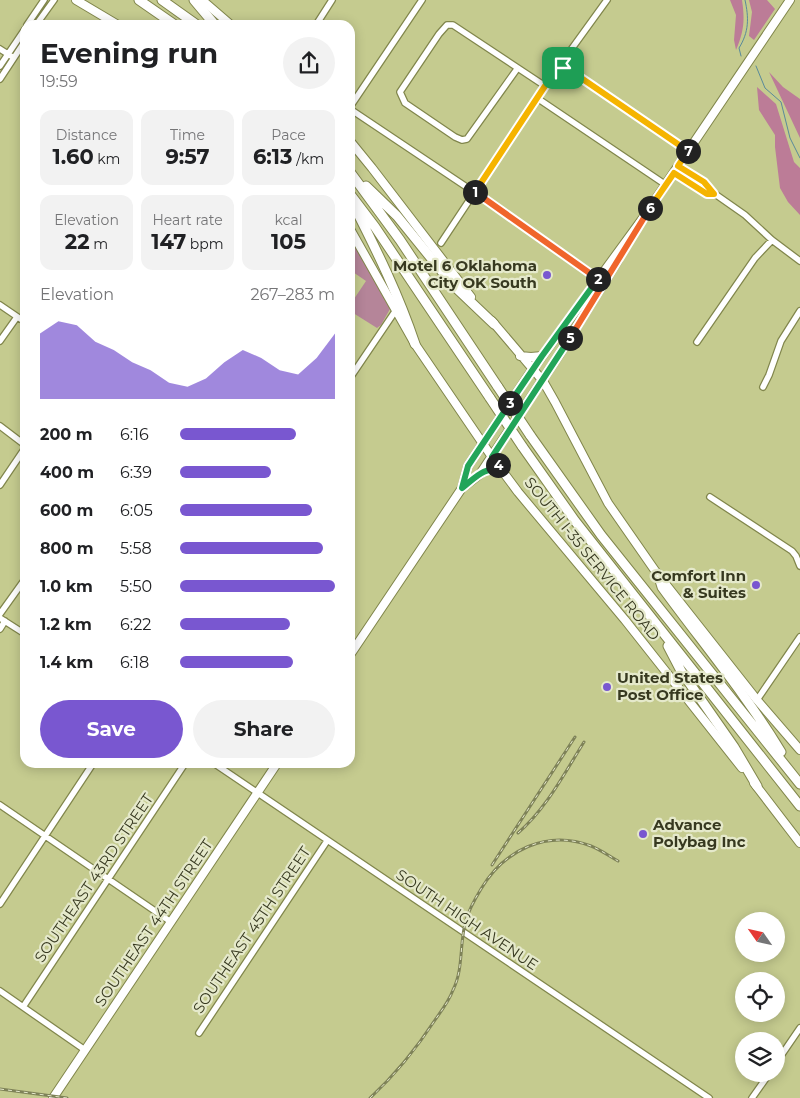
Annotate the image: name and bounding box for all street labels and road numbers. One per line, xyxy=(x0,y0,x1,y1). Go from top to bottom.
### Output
street label: SOUTH I-35 SERVICE ROAD xyxy=(521,473,664,644)
street label: SOUTHEAST 43RD STREET xyxy=(30,790,157,966)
street label: SOUTHEAST 44TH STREET xyxy=(90,835,217,1010)
street label: SOUTHEAST 45TH STREET xyxy=(189,842,315,1017)
street label: SOUTH HIGH AVENUE xyxy=(393,865,542,974)

